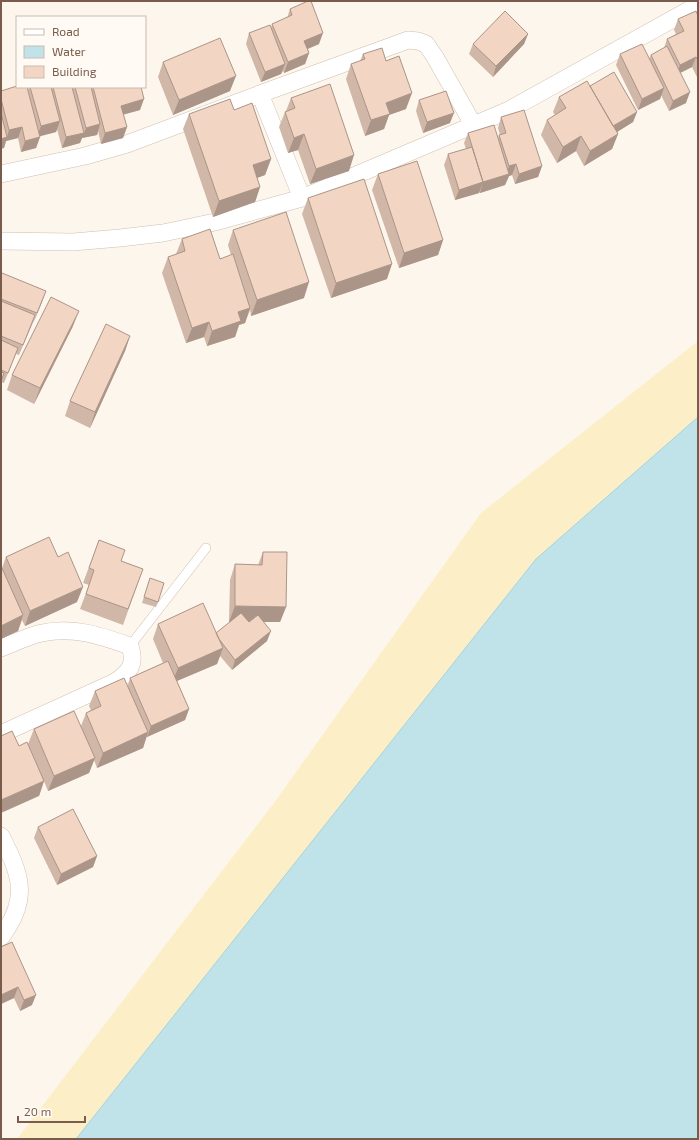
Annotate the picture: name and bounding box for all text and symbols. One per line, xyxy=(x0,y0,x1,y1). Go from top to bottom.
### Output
legend xyxy=(16,16,146,88)
text: Road xyxy=(52,24,80,38)
text: Water xyxy=(52,44,86,58)
text: Building xyxy=(52,64,97,78)
scale bar xyxy=(18,1098,85,1124)
text: 20 m xyxy=(24,1104,51,1118)

